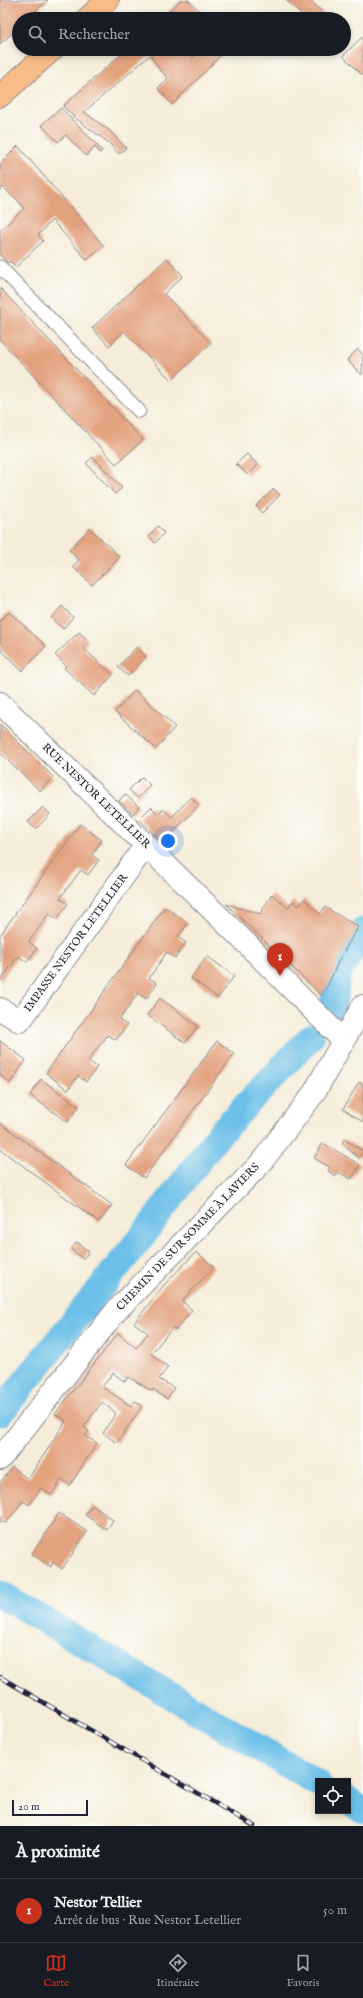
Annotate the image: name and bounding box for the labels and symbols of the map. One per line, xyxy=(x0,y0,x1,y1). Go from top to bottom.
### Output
street label: RUE NESTOR LETELLIER xyxy=(39,741,154,852)
your location xyxy=(158,831,178,851)
street label: IMPASSE NESTOR LETELLIER xyxy=(21,870,131,1015)
pin: 1 xyxy=(267,943,293,976)
street label: CHEMIN DE SUR SOMME À LAVIERS xyxy=(114,1160,263,1314)
scale bar xyxy=(12,1798,88,1817)

